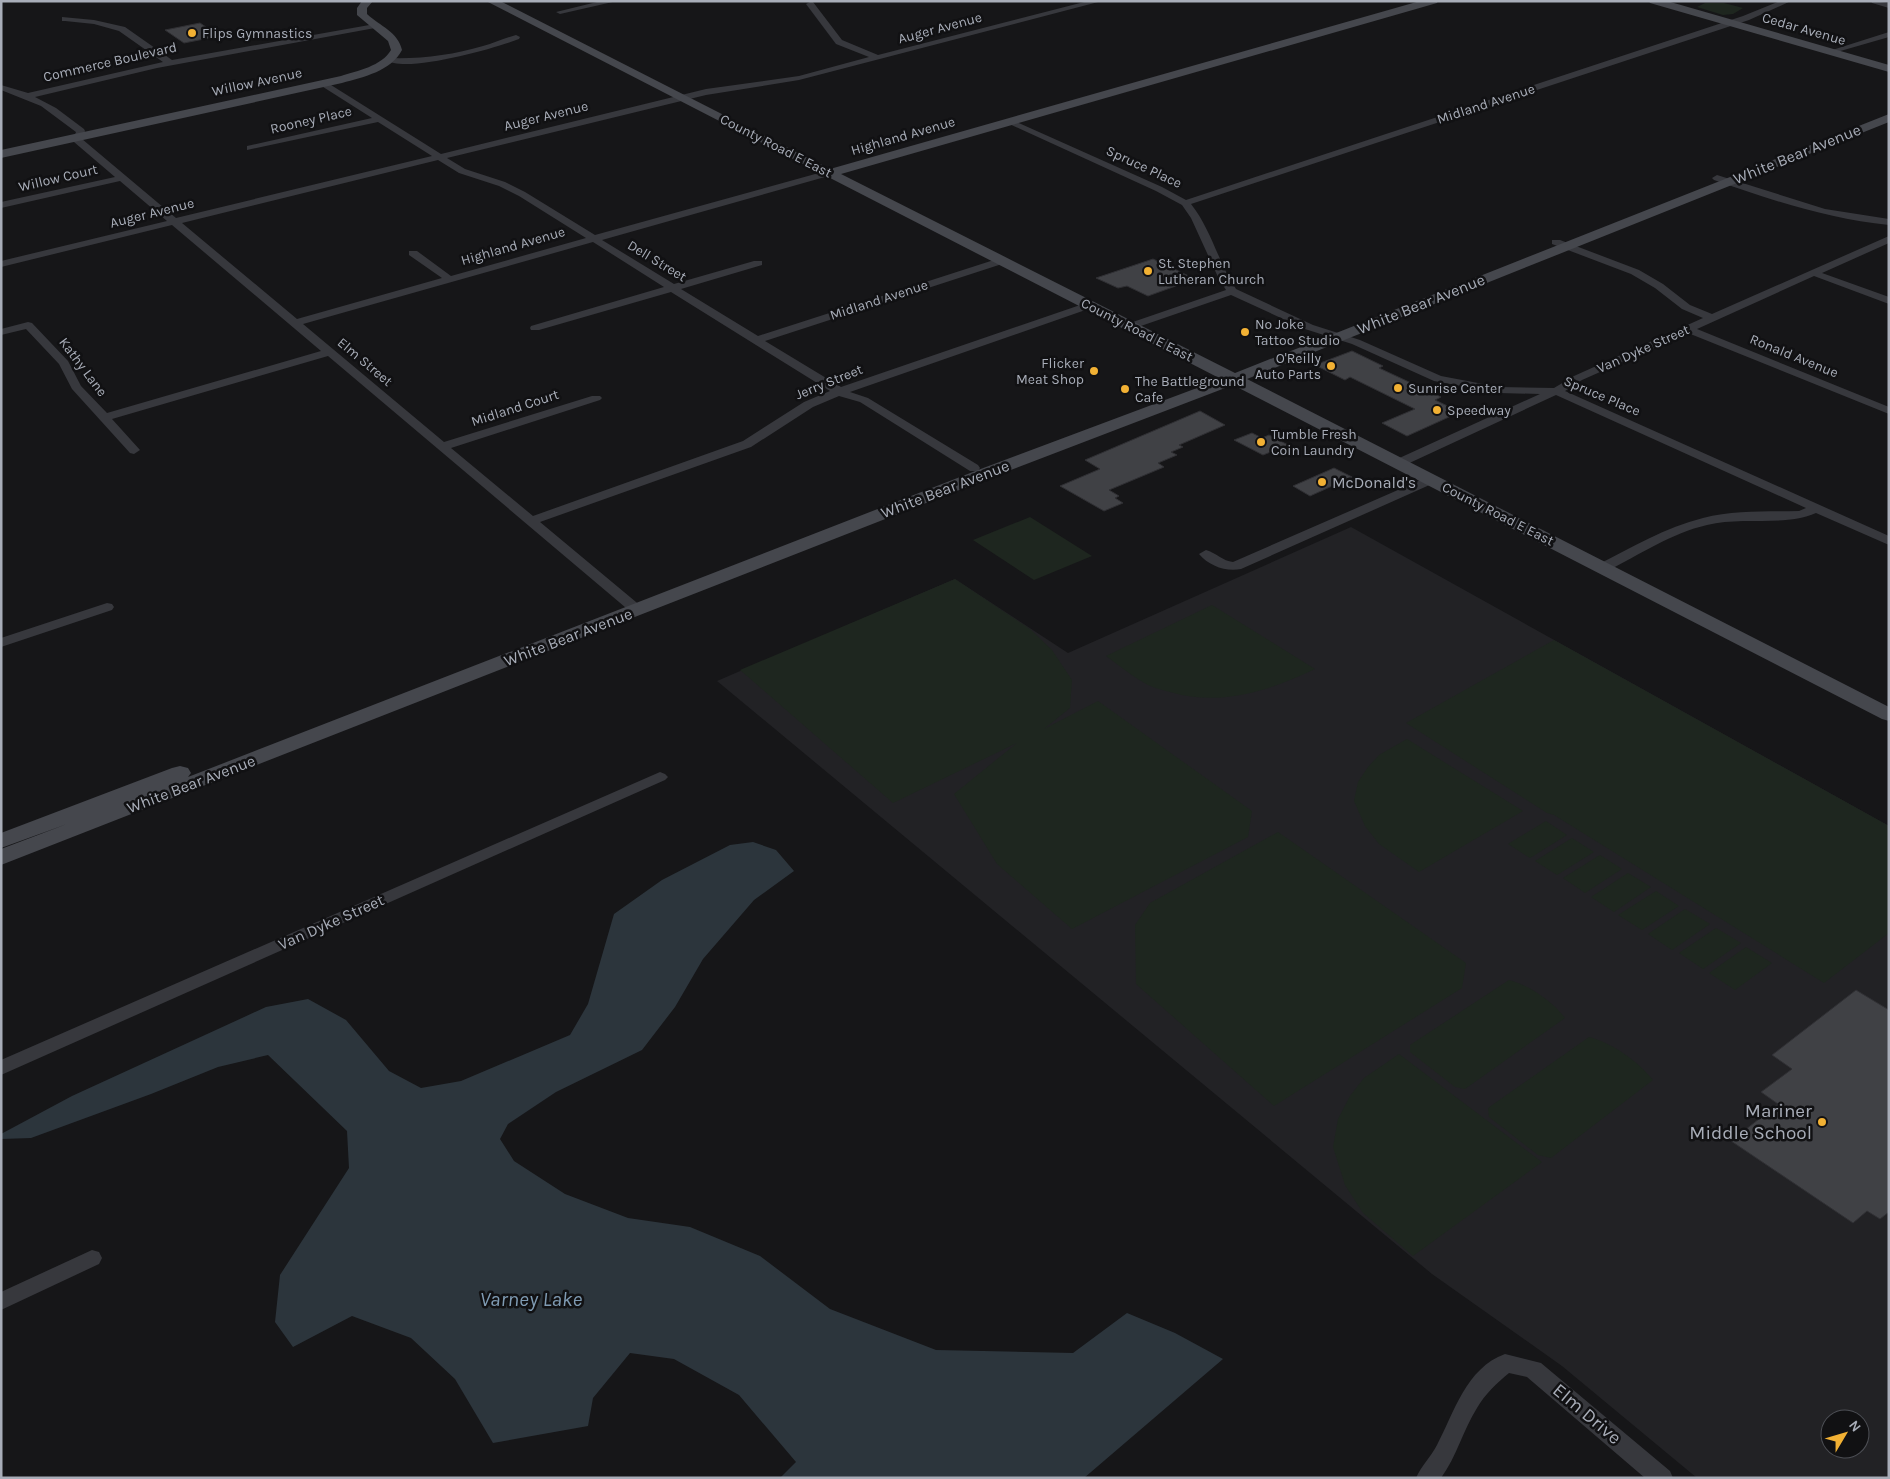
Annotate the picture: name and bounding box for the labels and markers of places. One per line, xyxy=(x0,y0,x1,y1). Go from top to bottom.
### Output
place label: Flips Gymnastics xyxy=(202,25,312,42)
marker: Flips Gymnastics xyxy=(186,27,198,39)
place label: St. Stephen Lutheran Church xyxy=(1158,255,1265,288)
marker: St. Stephen Lutheran Church xyxy=(1142,265,1154,277)
place label: No Joke Tattoo Studio xyxy=(1255,316,1340,349)
marker: No Joke Tattoo Studio xyxy=(1239,326,1251,338)
place label: O'Reilly Auto Parts xyxy=(1255,350,1321,383)
place label: Flicker Meat Shop xyxy=(1016,355,1085,388)
marker: O'Reilly Auto Parts xyxy=(1325,360,1337,372)
marker: Flicker Meat Shop xyxy=(1088,365,1100,377)
place label: The Battleground Cafe xyxy=(1135,373,1245,406)
place label: Sunrise Center xyxy=(1408,380,1503,397)
marker: Sunrise Center xyxy=(1392,382,1404,394)
marker: The Battleground Cafe xyxy=(1119,383,1131,395)
place label: Speedway xyxy=(1447,402,1511,419)
marker: Speedway xyxy=(1431,404,1443,416)
place label: Tumble Fresh Coin Laundry xyxy=(1271,426,1357,459)
marker: Tumble Fresh Coin Laundry xyxy=(1255,436,1267,448)
place label: McDonald's xyxy=(1332,473,1416,492)
marker: McDonald's xyxy=(1316,476,1328,488)
place label: Mariner Middle School xyxy=(1689,1100,1812,1144)
marker: Mariner Middle School xyxy=(1816,1116,1828,1128)

